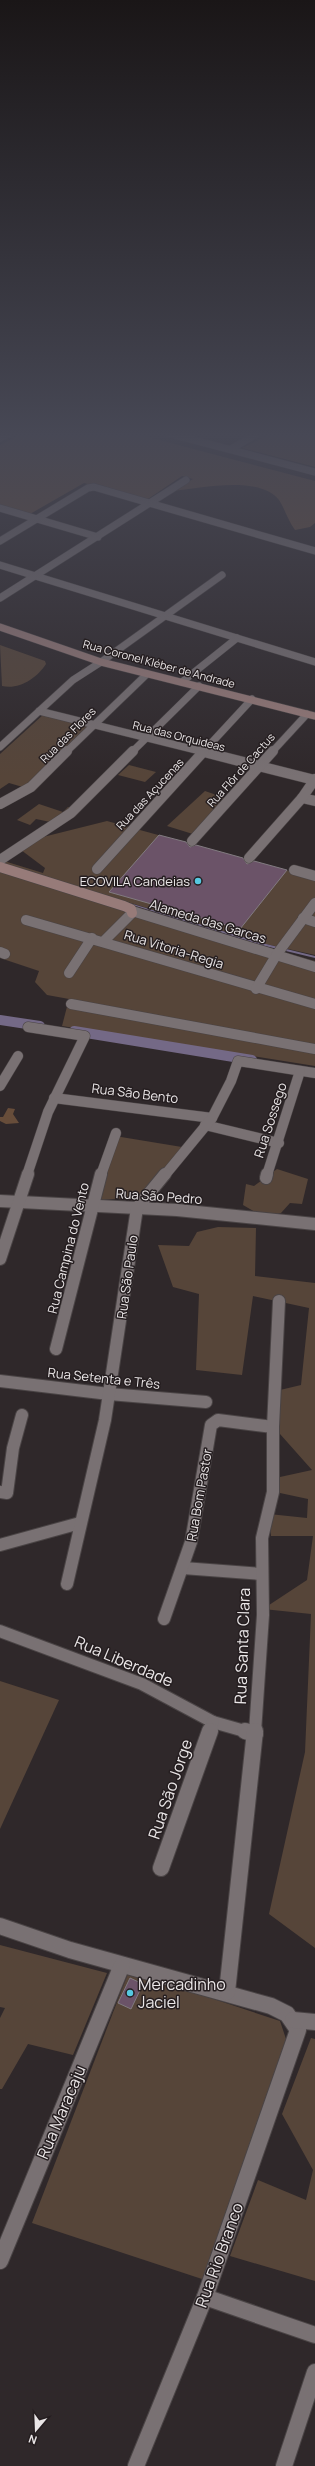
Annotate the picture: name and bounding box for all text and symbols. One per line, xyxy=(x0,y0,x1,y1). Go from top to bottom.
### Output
street label: Rua Coronel Kléber de Andrade xyxy=(81,636,237,691)
street label: Rua das Flores xyxy=(37,703,99,766)
street label: Rua das Orquideas xyxy=(131,717,227,754)
street label: Rua Flôr de Cactus xyxy=(203,729,278,810)
street label: Rua das Açucenas xyxy=(113,755,187,833)
place label: ECOVILA Candeias xyxy=(80,872,190,890)
marker: ECOVILA Candeias xyxy=(193,876,203,886)
street label: Alameda das Garcas xyxy=(147,895,269,947)
street label: Rua Vitoria-Regia xyxy=(122,925,226,973)
street label: Rua São Bento xyxy=(91,1079,180,1107)
street label: Rua Sossego xyxy=(249,1080,291,1160)
street label: Rua Campina do Vento xyxy=(43,1180,93,1315)
street label: Rua São Pedro xyxy=(115,1184,203,1208)
street label: Rua São Paulo xyxy=(112,1234,142,1320)
street label: Rua Setenta e Três xyxy=(47,1363,161,1393)
street label: Rua Bom Pastor xyxy=(182,1447,216,1543)
street label: Rua Santa Clara xyxy=(229,1587,255,1705)
street label: Rua Liberdade xyxy=(71,1630,177,1692)
street label: Rua São Jorge xyxy=(143,1736,197,1842)
place label: Mercadinho Jaciel xyxy=(138,1973,226,2013)
marker: Mercadinho Jaciel xyxy=(125,1988,135,1998)
street label: Rua Maracaju xyxy=(31,2062,91,2162)
street label: Rua Rio Branco xyxy=(190,2200,248,2310)
north arrow xyxy=(16,2410,56,2450)
text: N xyxy=(26,2432,39,2448)

